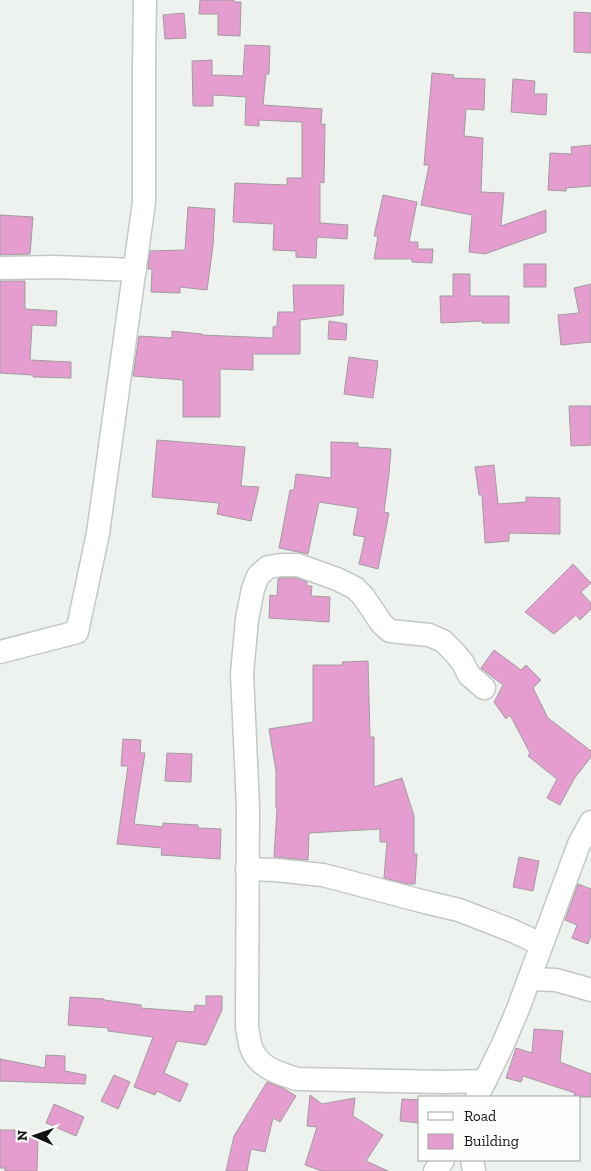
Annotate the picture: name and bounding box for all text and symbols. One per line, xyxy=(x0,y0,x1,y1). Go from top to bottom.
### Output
legend xyxy=(418,1096,581,1161)
text: Road xyxy=(464,1107,497,1125)
north arrow xyxy=(10,1111,60,1161)
text: N xyxy=(14,1130,31,1141)
text: Building xyxy=(464,1132,519,1150)

